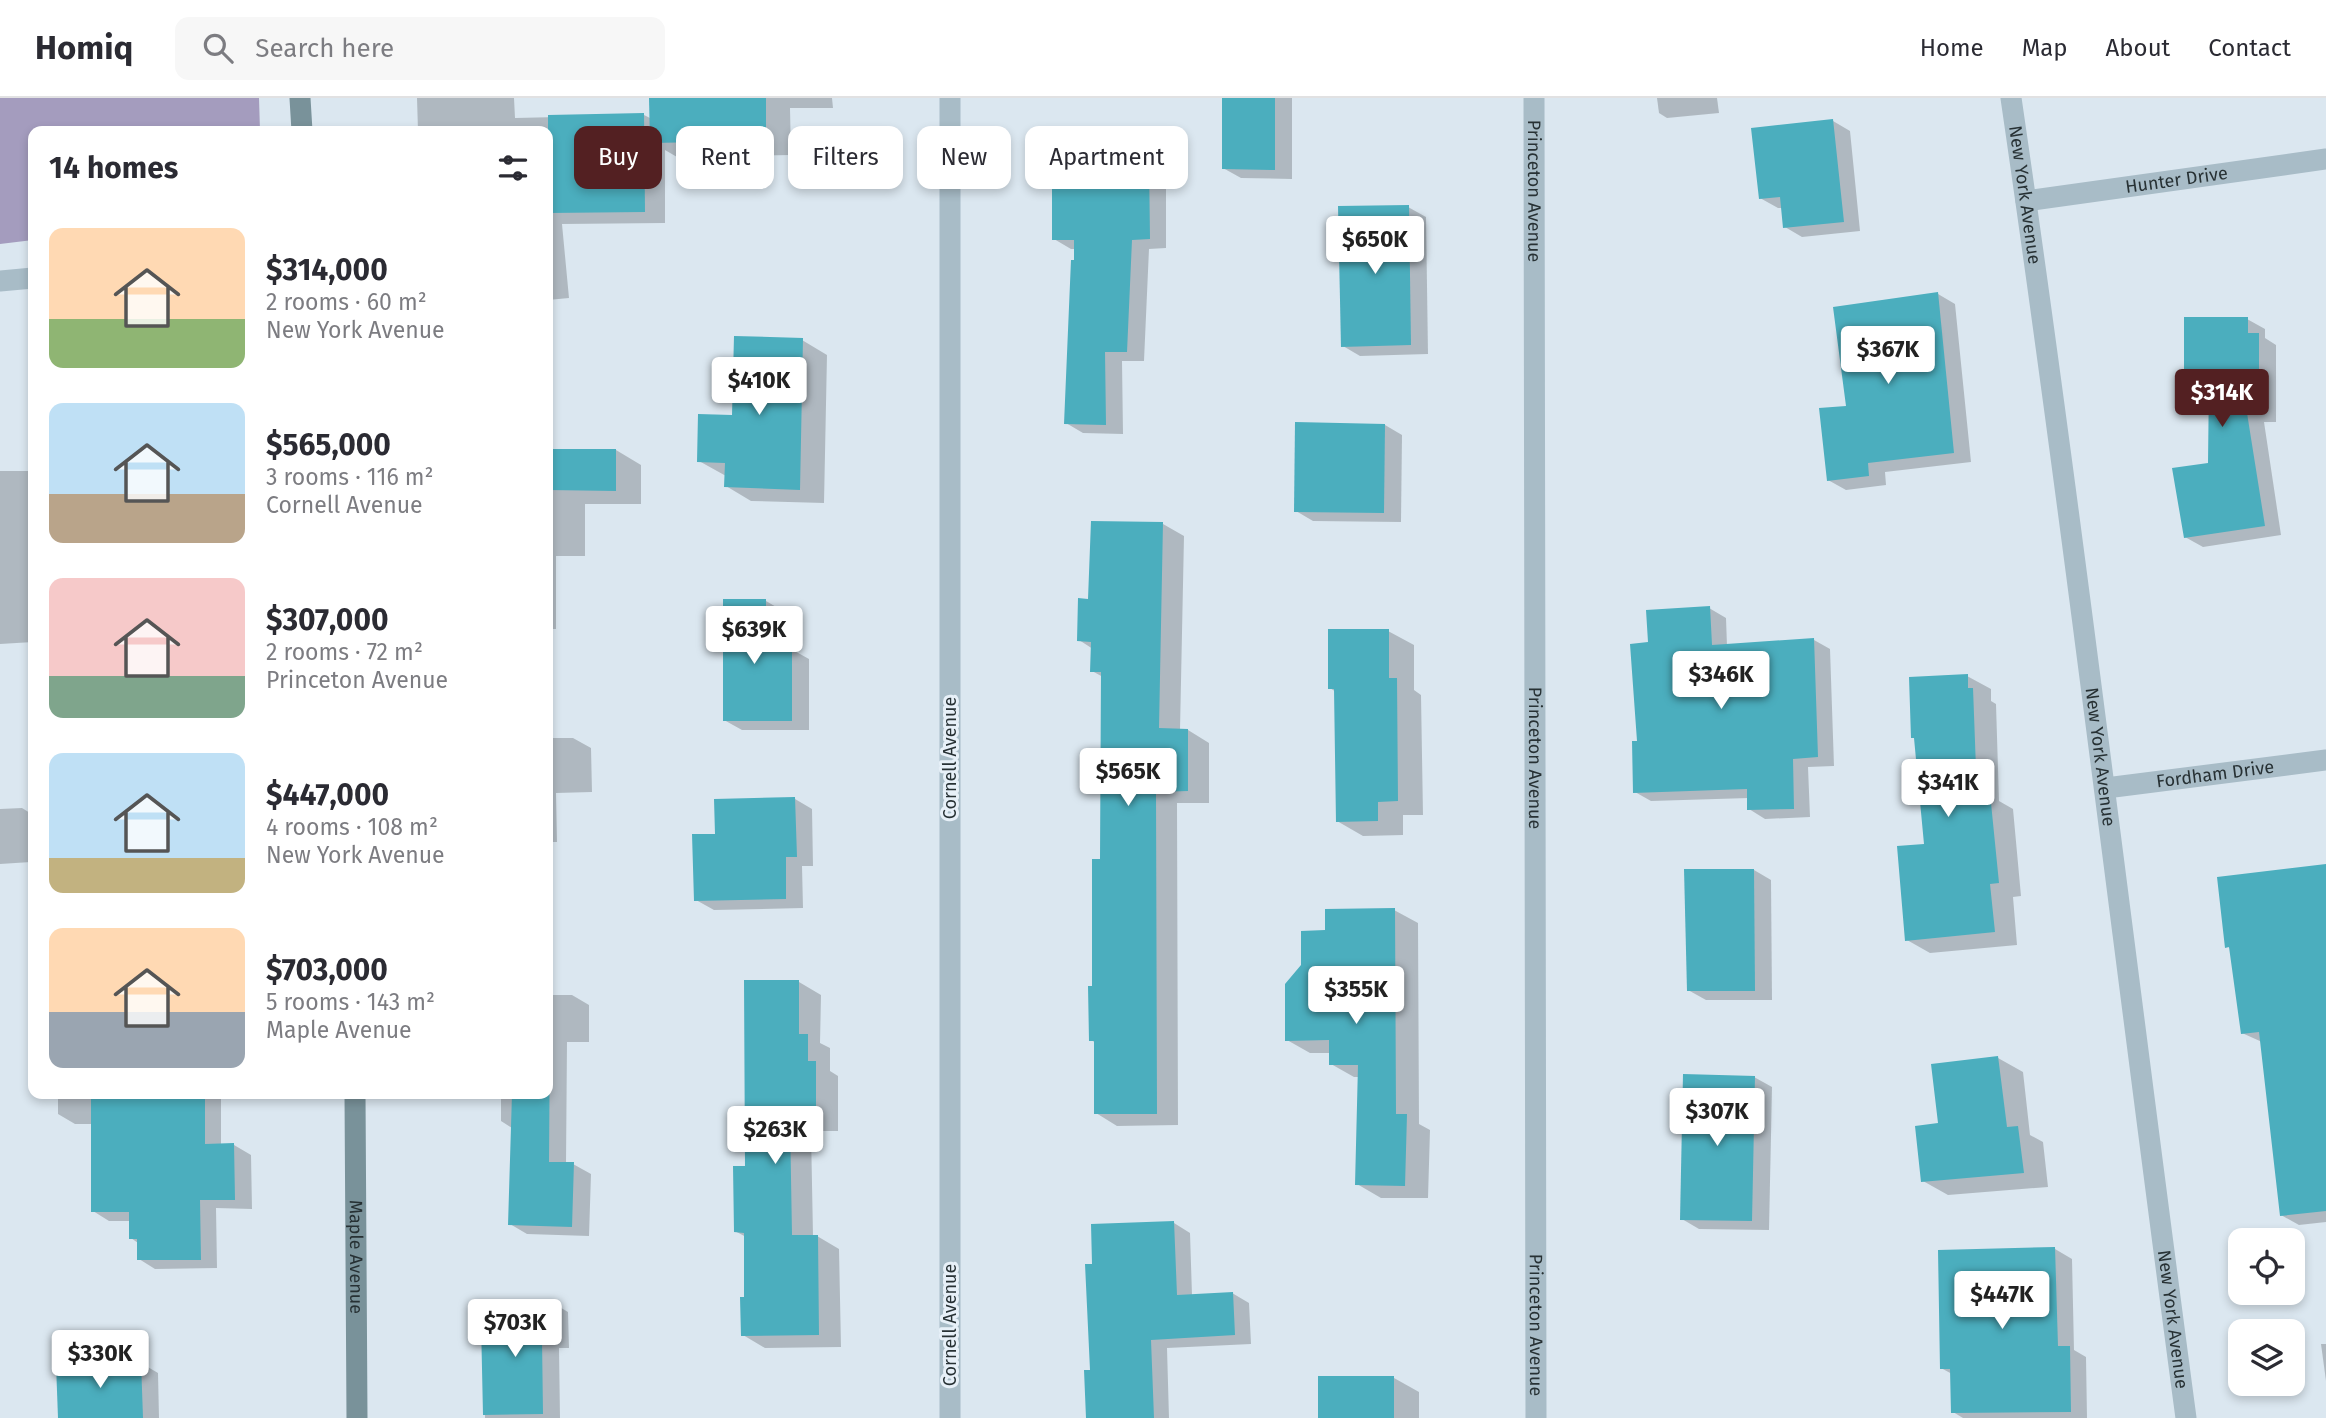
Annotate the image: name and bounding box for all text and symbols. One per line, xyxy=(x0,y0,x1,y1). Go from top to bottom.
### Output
search box xyxy=(175,17,665,80)
text: Homiq xyxy=(35,28,133,68)
icon: search xyxy=(199,29,237,67)
text: Search here xyxy=(255,33,394,64)
text: Home xyxy=(1920,34,1984,62)
text: Map xyxy=(2022,34,2068,62)
text: About xyxy=(2106,34,2170,62)
text: Contact xyxy=(2208,34,2291,62)
street label: Princeton Avenue xyxy=(1523,120,1545,262)
street label: New York Avenue xyxy=(2004,124,2046,266)
chip: Buy xyxy=(574,126,662,189)
chip: Rent xyxy=(676,126,774,189)
chip: Filters xyxy=(788,126,903,189)
chip: New xyxy=(917,126,1011,189)
chip: Apartment xyxy=(1025,126,1188,189)
icon: filters xyxy=(494,149,532,187)
text: 14 homes xyxy=(49,150,178,186)
street label: Hunter Drive xyxy=(2124,162,2229,198)
pin: $650K xyxy=(1326,216,1424,276)
text: $650K xyxy=(1342,225,1408,253)
text: $314,000 xyxy=(266,252,388,288)
icon: home xyxy=(105,256,189,340)
text: 2 rooms · 60 m² xyxy=(266,288,427,316)
text: New York Avenue xyxy=(266,316,445,344)
pin: $367K xyxy=(1839,327,1937,386)
text: $367K xyxy=(1857,335,1919,363)
pin: $410K xyxy=(710,358,808,417)
text: $410K xyxy=(728,366,790,394)
pin: $314K xyxy=(2173,370,2271,429)
text: $314K xyxy=(2191,378,2253,406)
text: $565,000 xyxy=(266,427,391,463)
icon: home xyxy=(105,431,189,515)
text: 3 rooms · 116 m² xyxy=(266,463,434,491)
text: Cornell Avenue xyxy=(266,491,423,519)
text: $307,000 xyxy=(266,602,389,638)
icon: home xyxy=(105,606,189,690)
pin: $639K xyxy=(705,606,803,666)
text: $639K xyxy=(722,615,786,643)
text: 2 rooms · 72 m² xyxy=(266,638,423,666)
pin: $346K xyxy=(1672,652,1770,711)
text: $346K xyxy=(1688,660,1754,688)
text: Princeton Avenue xyxy=(266,666,448,694)
street label: New York Avenue xyxy=(2080,686,2120,828)
street label: Princeton Avenue xyxy=(1524,687,1546,829)
street label: Cornell Avenue xyxy=(939,697,961,819)
pin: $565K xyxy=(1079,748,1177,808)
street label: Fordham Drive xyxy=(2155,756,2275,793)
text: $565K xyxy=(1096,757,1160,785)
pin: $341K xyxy=(1899,760,1997,819)
text: $341K xyxy=(1917,768,1979,796)
text: $447,000 xyxy=(266,777,389,813)
icon: home xyxy=(105,781,189,865)
text: 4 rooms · 108 m² xyxy=(266,813,438,841)
text: New York Avenue xyxy=(266,841,445,869)
text: $703,000 xyxy=(266,952,388,988)
icon: home xyxy=(105,956,189,1040)
pin: $355K xyxy=(1307,967,1405,1026)
text: $355K xyxy=(1324,975,1388,1003)
text: 5 rooms · 143 m² xyxy=(266,988,435,1016)
text: Maple Avenue xyxy=(266,1016,412,1044)
pin: $307K xyxy=(1668,1088,1766,1148)
text: $307K xyxy=(1686,1097,1748,1125)
pin: $263K xyxy=(726,1107,824,1166)
text: $263K xyxy=(743,1115,807,1143)
street label: Maple Avenue xyxy=(345,1200,367,1314)
map controls xyxy=(2228,1228,2305,1396)
button: locate xyxy=(2228,1228,2305,1305)
street label: New York Avenue xyxy=(2153,1249,2193,1390)
street label: Princeton Avenue xyxy=(1525,1254,1547,1396)
street label: Cornell Avenue xyxy=(939,1264,961,1386)
pin: $447K xyxy=(1953,1272,2051,1331)
text: $447K xyxy=(1970,1280,2034,1308)
pin: $703K xyxy=(466,1300,564,1359)
text: $703K xyxy=(484,1308,546,1336)
button: layers xyxy=(2228,1319,2305,1396)
pin: $330K xyxy=(51,1330,149,1390)
text: $330K xyxy=(68,1339,132,1367)

